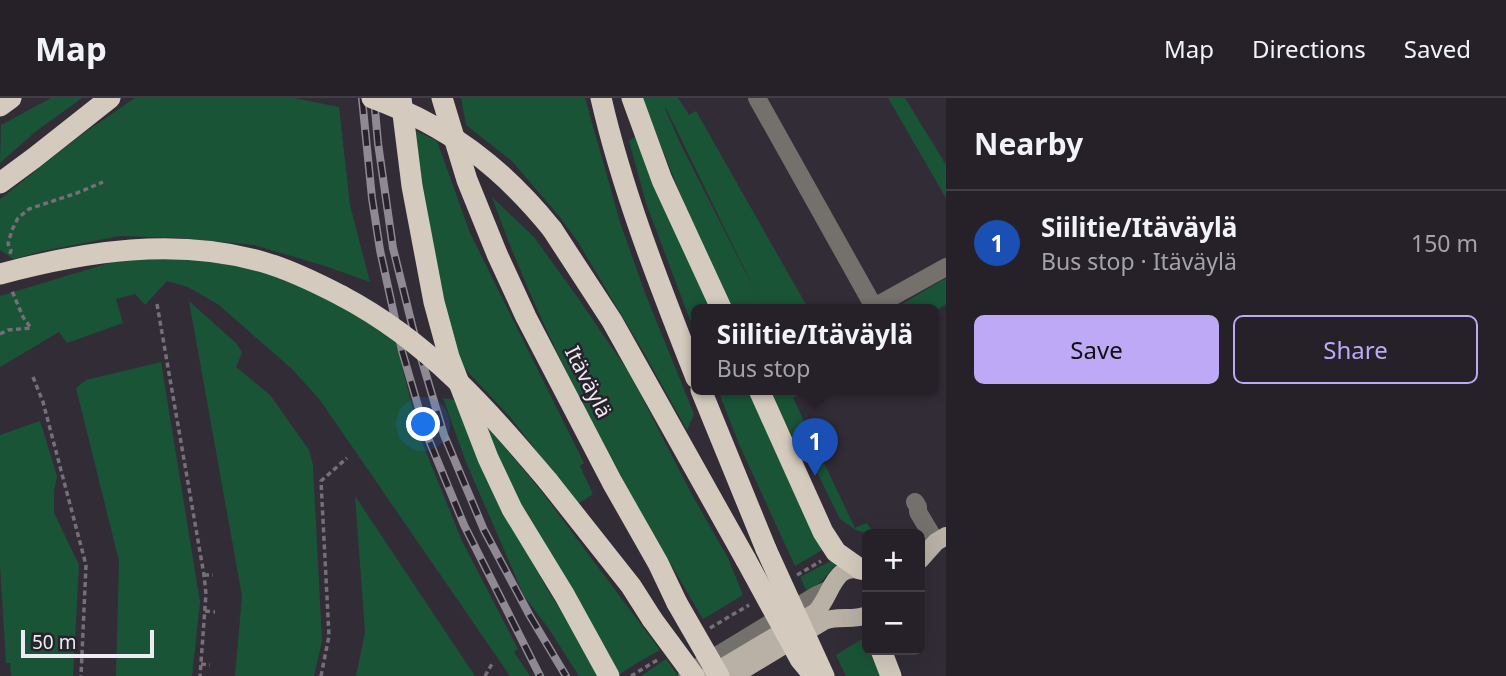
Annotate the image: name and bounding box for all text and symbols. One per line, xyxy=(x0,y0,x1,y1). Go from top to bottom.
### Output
text: Map xyxy=(35,26,107,71)
text: Map xyxy=(1164,32,1214,65)
text: Directions xyxy=(1252,32,1366,65)
text: Saved xyxy=(1404,32,1471,65)
text: Nearby xyxy=(974,123,1083,164)
text: Siilitie/Itäväylä xyxy=(1041,209,1237,245)
text: 1 xyxy=(990,227,1004,259)
text: 150 m xyxy=(1411,227,1478,259)
text: Bus stop · Itäväylä xyxy=(1041,245,1237,277)
popup xyxy=(691,304,939,395)
button: Save xyxy=(974,315,1219,384)
button: Share xyxy=(1233,315,1478,384)
text: Siilitie/Itäväylä xyxy=(717,316,913,352)
street label: Itäväylä xyxy=(559,341,619,422)
text: Bus stop xyxy=(717,352,810,384)
your location xyxy=(406,407,440,441)
pin: 1 xyxy=(792,418,838,476)
map controls xyxy=(862,529,925,655)
button: + xyxy=(862,529,925,592)
button: − xyxy=(862,592,925,655)
scale bar xyxy=(21,627,154,659)
text: 50 m xyxy=(32,629,76,655)

